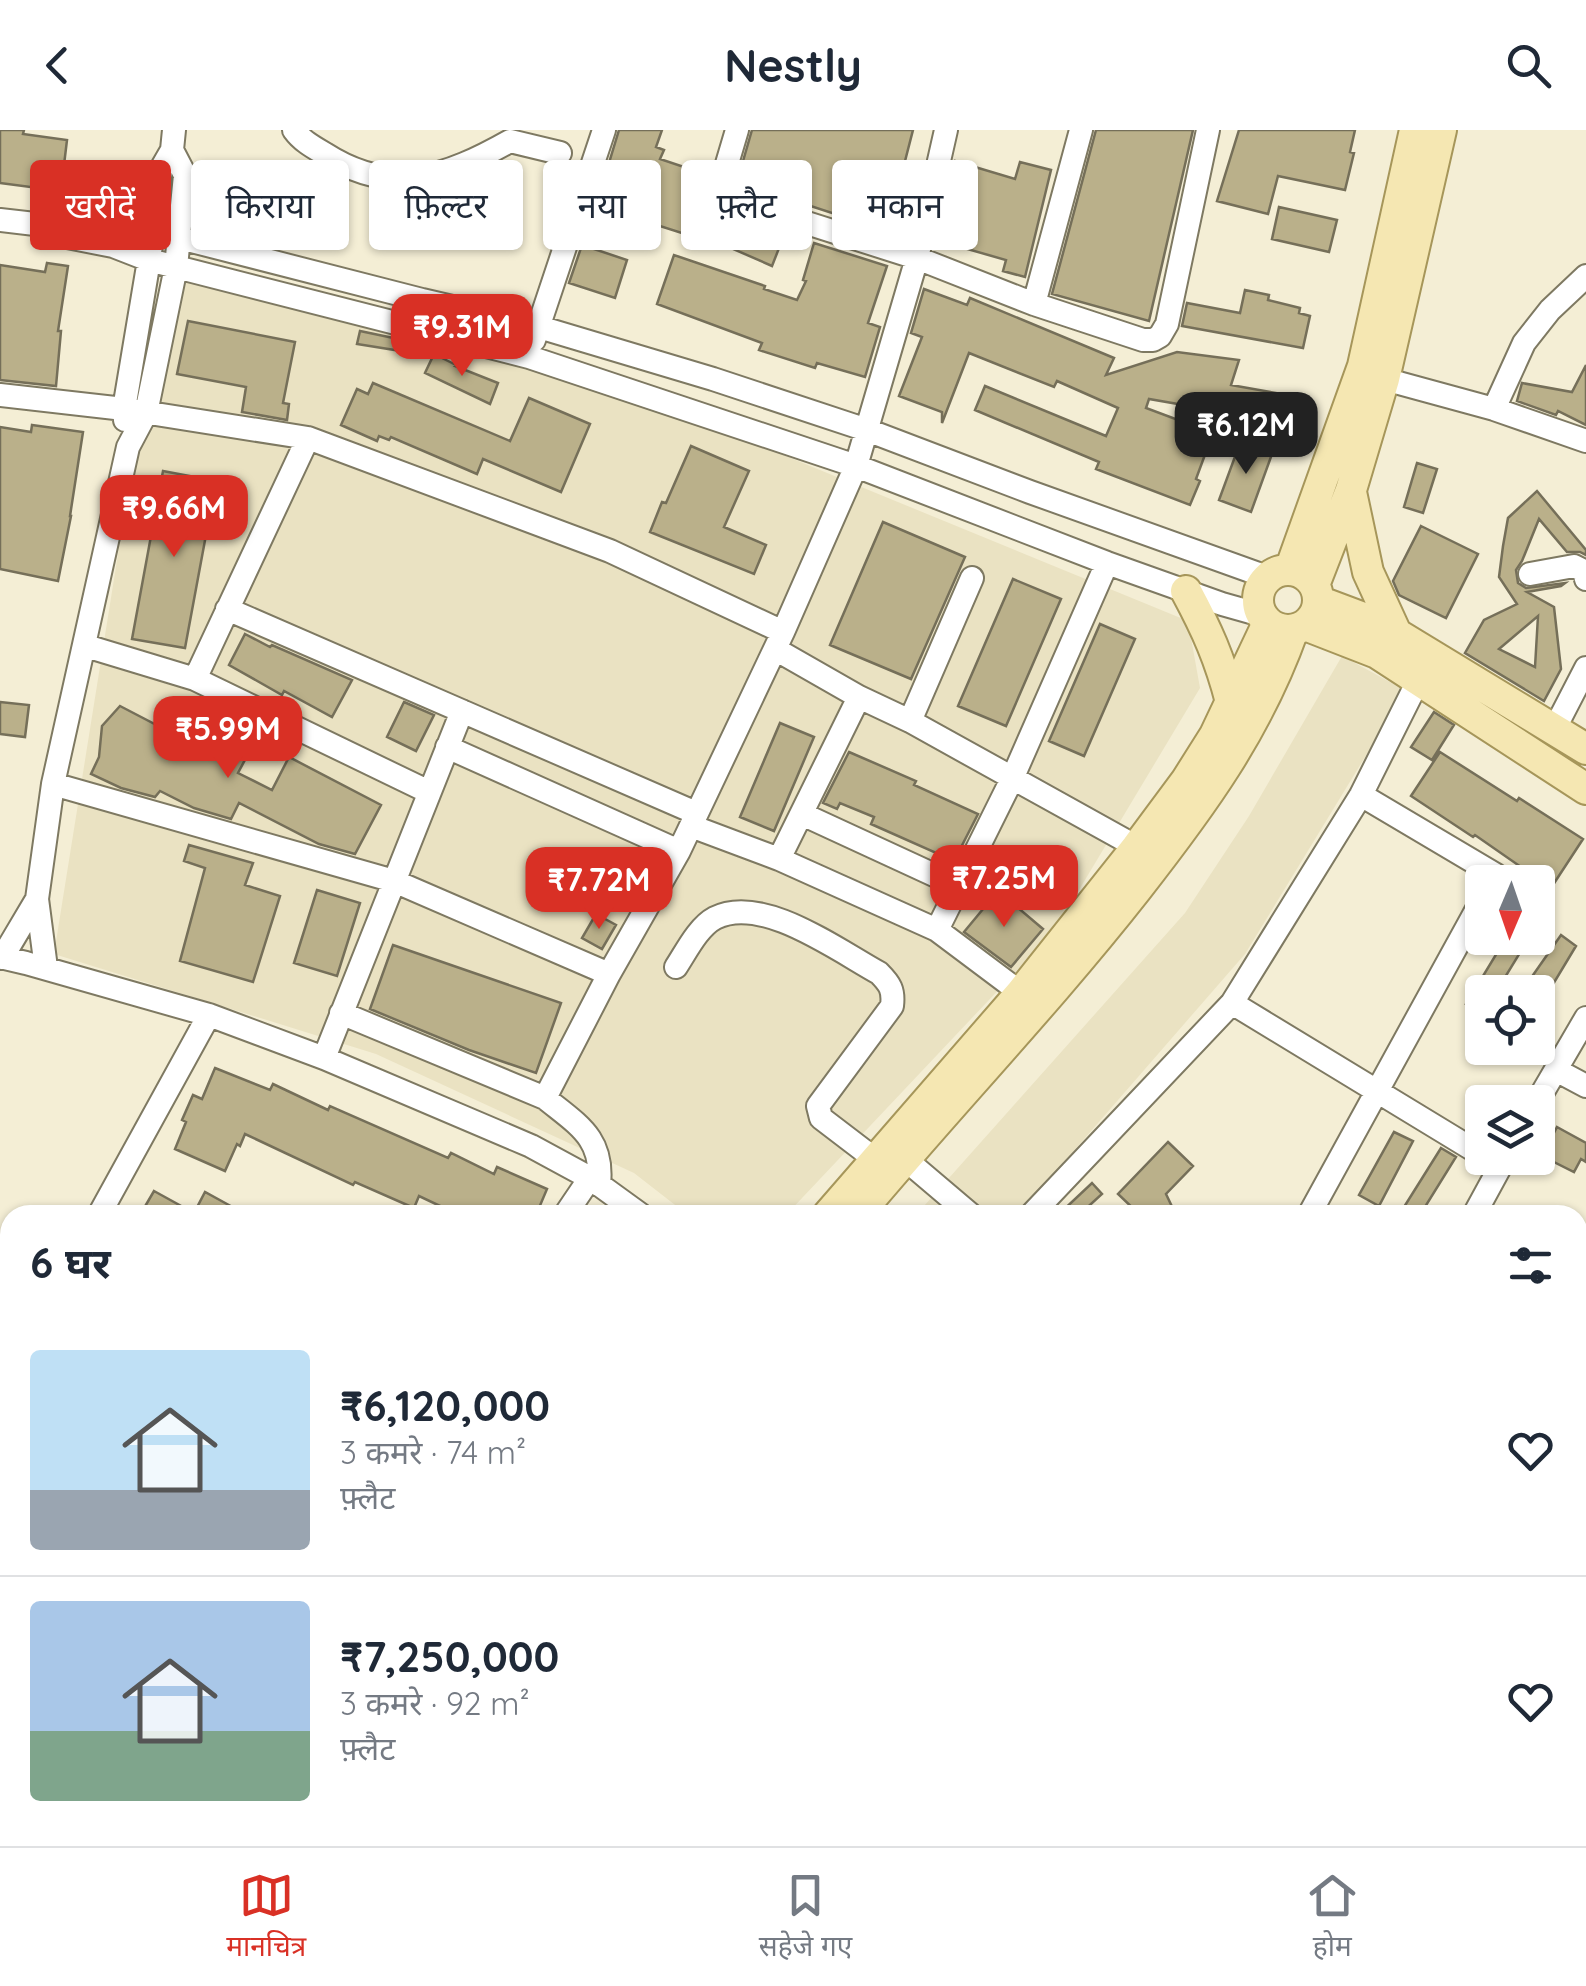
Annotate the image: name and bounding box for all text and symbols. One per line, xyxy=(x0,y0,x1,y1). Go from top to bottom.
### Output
text: Nestly xyxy=(724,37,862,93)
icon: back xyxy=(30,38,85,93)
icon: search xyxy=(1501,38,1556,93)
chip: खरीदें xyxy=(30,160,171,250)
chip: किराया xyxy=(191,160,349,250)
chip: फ़िल्टर xyxy=(369,160,523,250)
chip: नया xyxy=(543,160,661,250)
chip: फ़्लैट xyxy=(681,160,812,250)
chip: मकान xyxy=(832,160,978,250)
pin: ₹9.31M xyxy=(381,294,543,379)
text: ₹9.31M xyxy=(413,306,511,346)
pin: ₹6.12M xyxy=(1165,392,1327,477)
text: ₹6.12M xyxy=(1197,404,1295,444)
pin: ₹9.66M xyxy=(93,475,255,560)
text: ₹9.66M xyxy=(122,487,226,527)
pin: ₹5.99M xyxy=(147,696,309,781)
text: ₹5.99M xyxy=(175,708,281,748)
pin: ₹7.25M xyxy=(923,845,1085,930)
pin: ₹7.72M xyxy=(518,847,680,932)
text: ₹7.25M xyxy=(952,857,1056,897)
text: ₹7.72M xyxy=(548,859,650,899)
north arrow xyxy=(1465,865,1555,955)
map controls xyxy=(1465,865,1555,1175)
button: locate xyxy=(1465,975,1555,1065)
button: layers xyxy=(1465,1085,1555,1175)
text: 6 घर xyxy=(30,1236,111,1289)
icon: filters xyxy=(1503,1238,1558,1293)
text: ₹6,120,000 xyxy=(340,1379,550,1432)
icon: home xyxy=(110,1390,230,1510)
icon: heart xyxy=(1503,1423,1558,1478)
text: 3 कमरे · 74 m² xyxy=(340,1432,526,1472)
text: फ़्लैट xyxy=(340,1477,395,1517)
text: ₹7,250,000 xyxy=(340,1630,559,1683)
icon: home xyxy=(110,1641,230,1761)
icon: heart xyxy=(1503,1674,1558,1729)
text: 3 कमरे · 92 m² xyxy=(340,1683,530,1723)
text: फ़्लैट xyxy=(340,1728,395,1768)
tab: मानचित्र xyxy=(226,1868,306,1967)
tab: सहेजे गए xyxy=(759,1868,852,1967)
tab: होम xyxy=(1305,1868,1360,1967)

